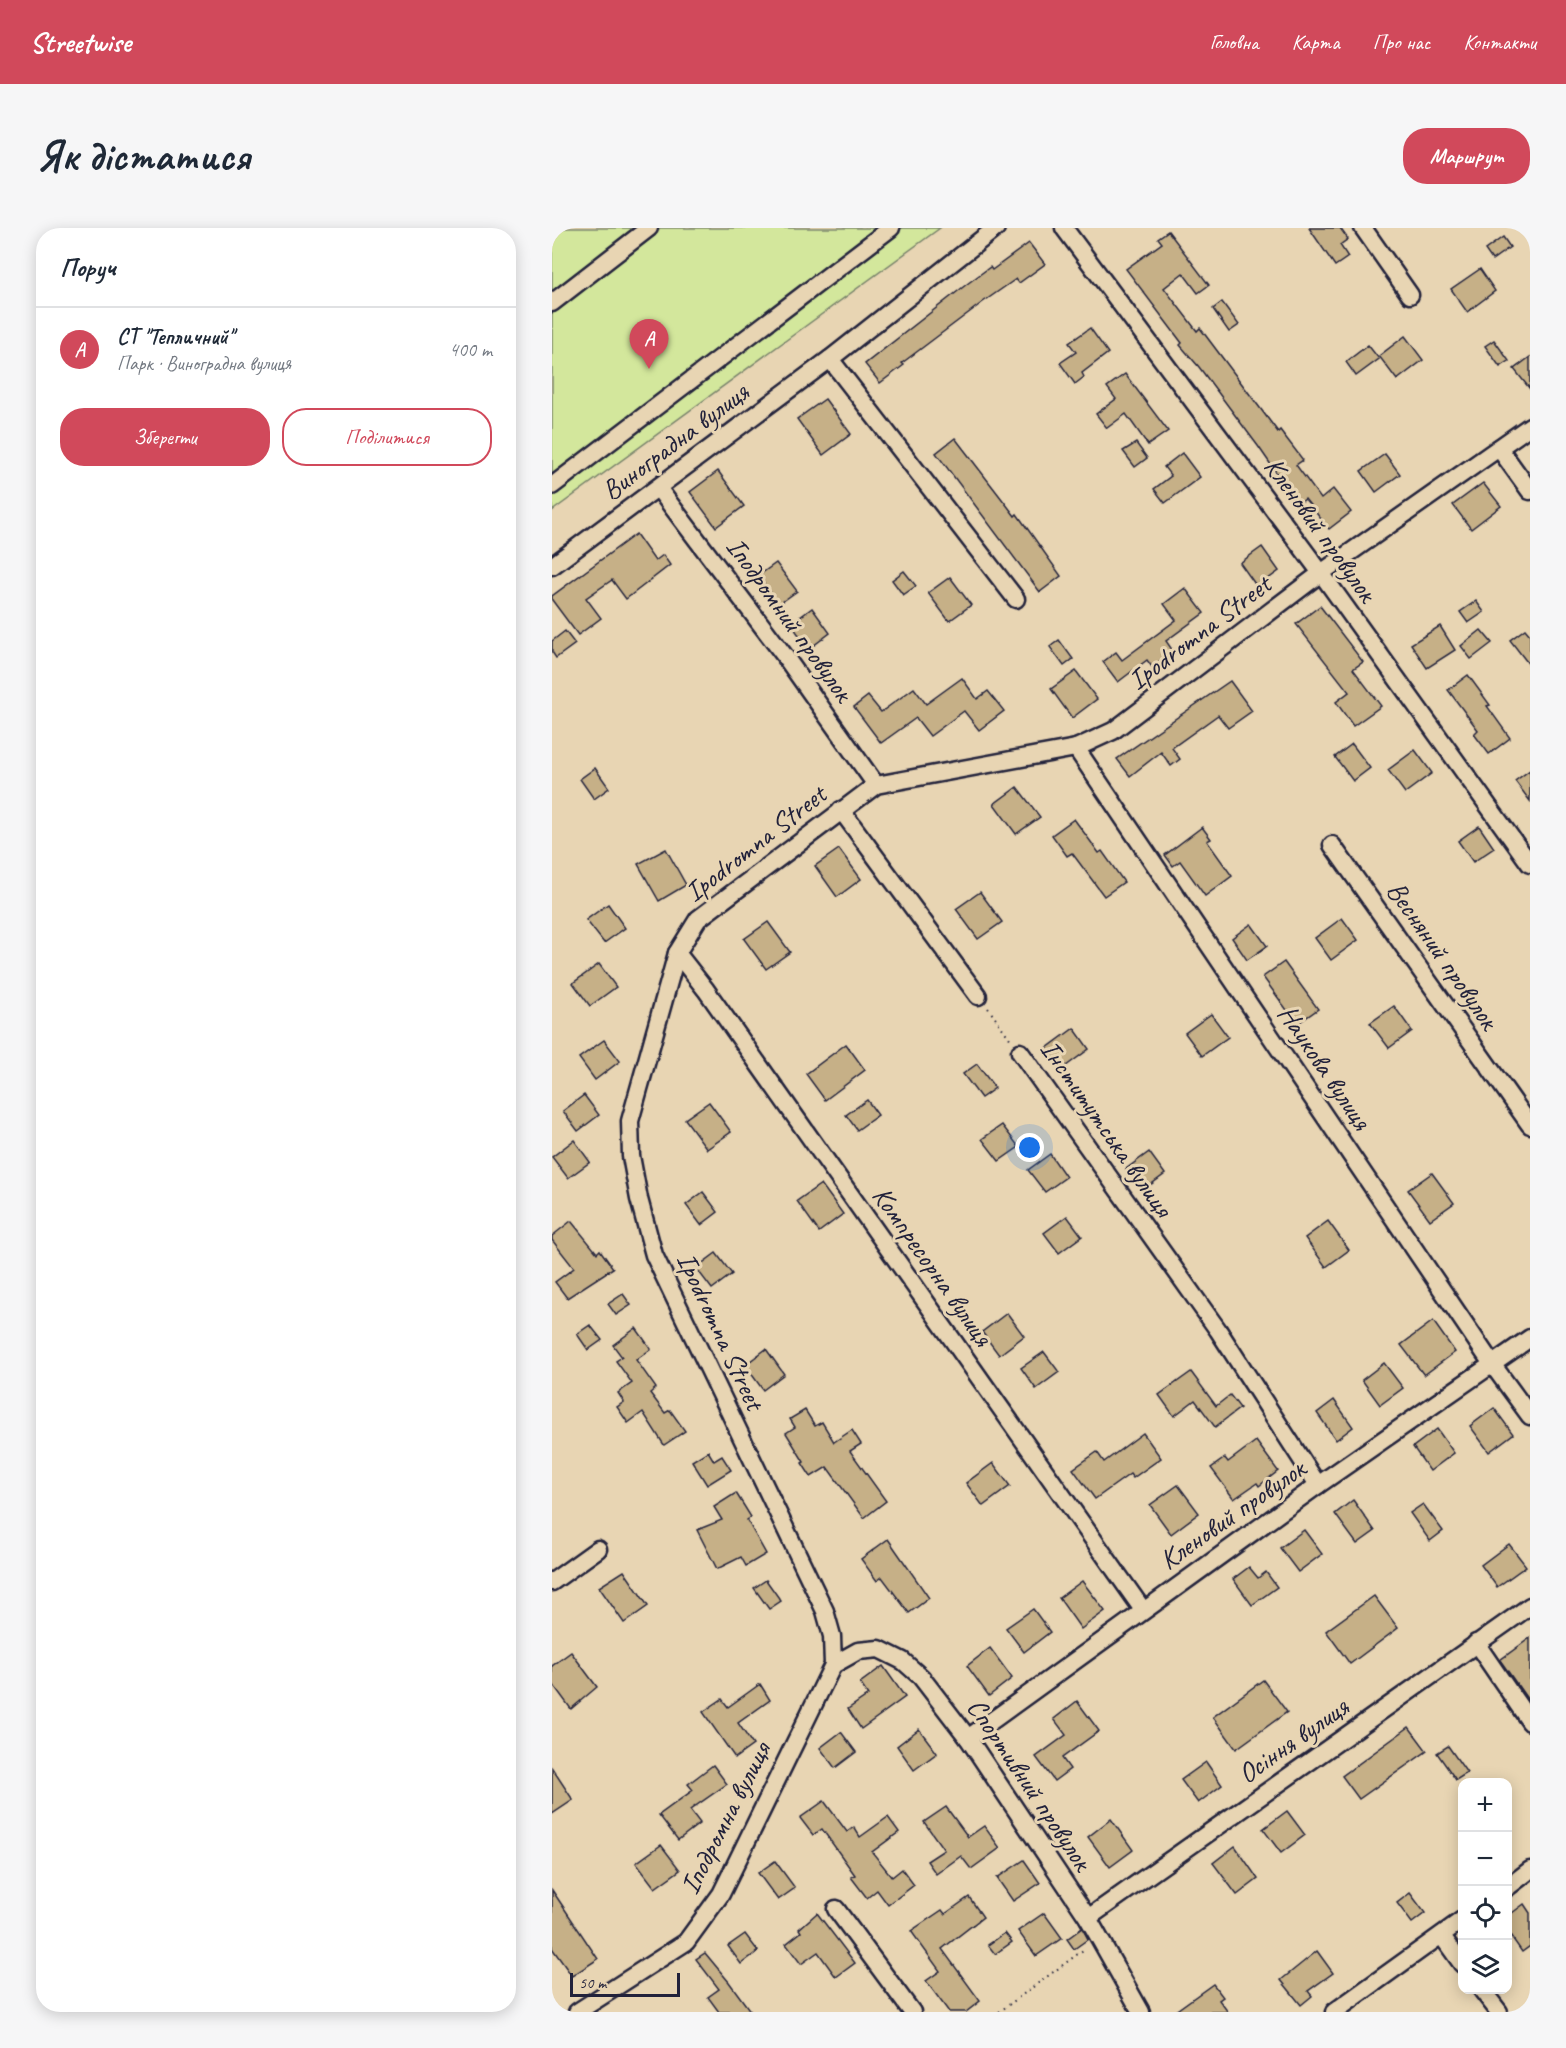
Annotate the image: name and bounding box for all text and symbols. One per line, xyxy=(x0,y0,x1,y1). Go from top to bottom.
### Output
text: Streetwise xyxy=(30,25,131,60)
text: Головна xyxy=(1210,29,1259,55)
text: Карта xyxy=(1292,29,1340,55)
text: Про нас xyxy=(1373,29,1430,55)
text: Контакти xyxy=(1463,29,1536,55)
button: Маршрут xyxy=(1403,128,1530,184)
text: Як дістатися xyxy=(36,130,250,183)
text: Поруч xyxy=(60,251,116,284)
pin: A xyxy=(630,320,668,369)
text: СТ "Тепличний" xyxy=(117,323,233,351)
text: A xyxy=(74,337,85,362)
text: 400 m xyxy=(449,337,492,362)
text: Парк · Виноградна вулиця xyxy=(117,351,291,376)
street label: Виноградна вулиця xyxy=(595,374,756,508)
button: Зберегти xyxy=(60,408,270,466)
button: Поділитися xyxy=(282,408,492,466)
street label: Кленовий провулок xyxy=(1257,450,1387,610)
street label: Іподромний провулок xyxy=(719,530,863,710)
street label: Ipodromna Street xyxy=(1121,565,1280,697)
street label: Ipodromna Street xyxy=(677,775,835,909)
street label: Весняний провулок xyxy=(1379,874,1508,1038)
street label: Наукова вулиця xyxy=(1270,998,1380,1137)
street label: Інститутська вулиця xyxy=(1033,1033,1182,1225)
your location xyxy=(1015,1133,1044,1162)
street label: Компресорна вулиця xyxy=(865,1179,1001,1353)
street label: Ipodromna Street xyxy=(669,1247,774,1418)
street label: Кленовий провулок xyxy=(1152,1449,1314,1577)
street label: Осіння вулиця xyxy=(1231,1689,1356,1791)
street label: Спортивний провулок xyxy=(960,1691,1102,1879)
street label: Іподромна вулиця xyxy=(672,1734,779,1900)
map controls xyxy=(1458,1778,1512,1994)
button: + xyxy=(1458,1778,1512,1832)
button: − xyxy=(1458,1832,1512,1886)
button: locate xyxy=(1458,1886,1512,1940)
button: layers xyxy=(1458,1940,1512,1994)
scale bar xyxy=(570,1970,680,1998)
text: 50 m xyxy=(579,1973,606,1993)

